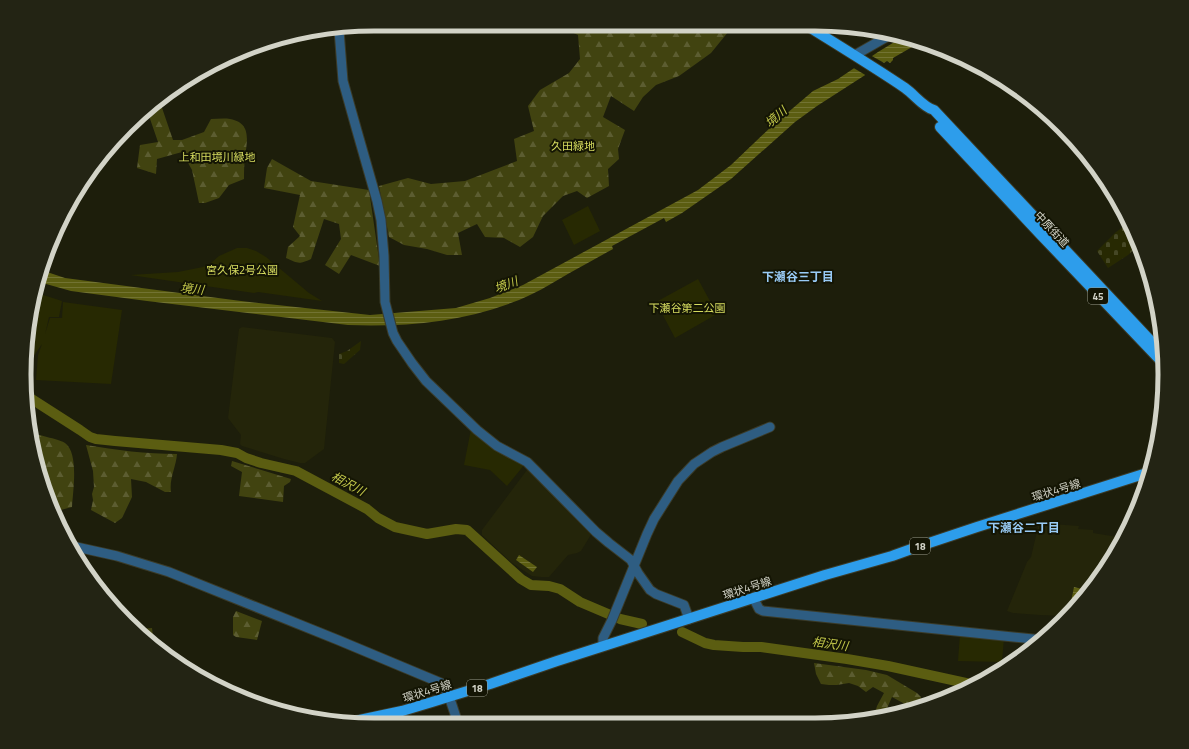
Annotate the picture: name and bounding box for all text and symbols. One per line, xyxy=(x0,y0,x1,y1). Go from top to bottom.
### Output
water label: 境川 xyxy=(760,100,792,132)
park label: 久田緑地 xyxy=(551,138,595,154)
park label: 上和田境川緑地 xyxy=(179,149,256,165)
street label: 中原街道 xyxy=(1031,207,1073,251)
park label: 宮久保2号公園 xyxy=(206,262,278,278)
district label: 下瀬谷三丁目 xyxy=(762,267,834,286)
water label: 境川 xyxy=(491,271,522,298)
water label: 境川 xyxy=(179,278,207,299)
road number: 45 xyxy=(1088,288,1108,304)
park label: 下瀬谷第二公園 xyxy=(649,300,726,316)
water label: 相沢川 xyxy=(328,467,370,501)
street label: 環状4号線 xyxy=(1030,475,1082,505)
district label: 下瀬谷二丁目 xyxy=(988,518,1060,537)
road number: 18 xyxy=(910,538,930,554)
street label: 環状4号線 xyxy=(721,573,773,603)
water label: 相沢川 xyxy=(811,632,851,656)
street label: 環状4号線 xyxy=(401,676,453,706)
road number: 18 xyxy=(467,680,487,696)

